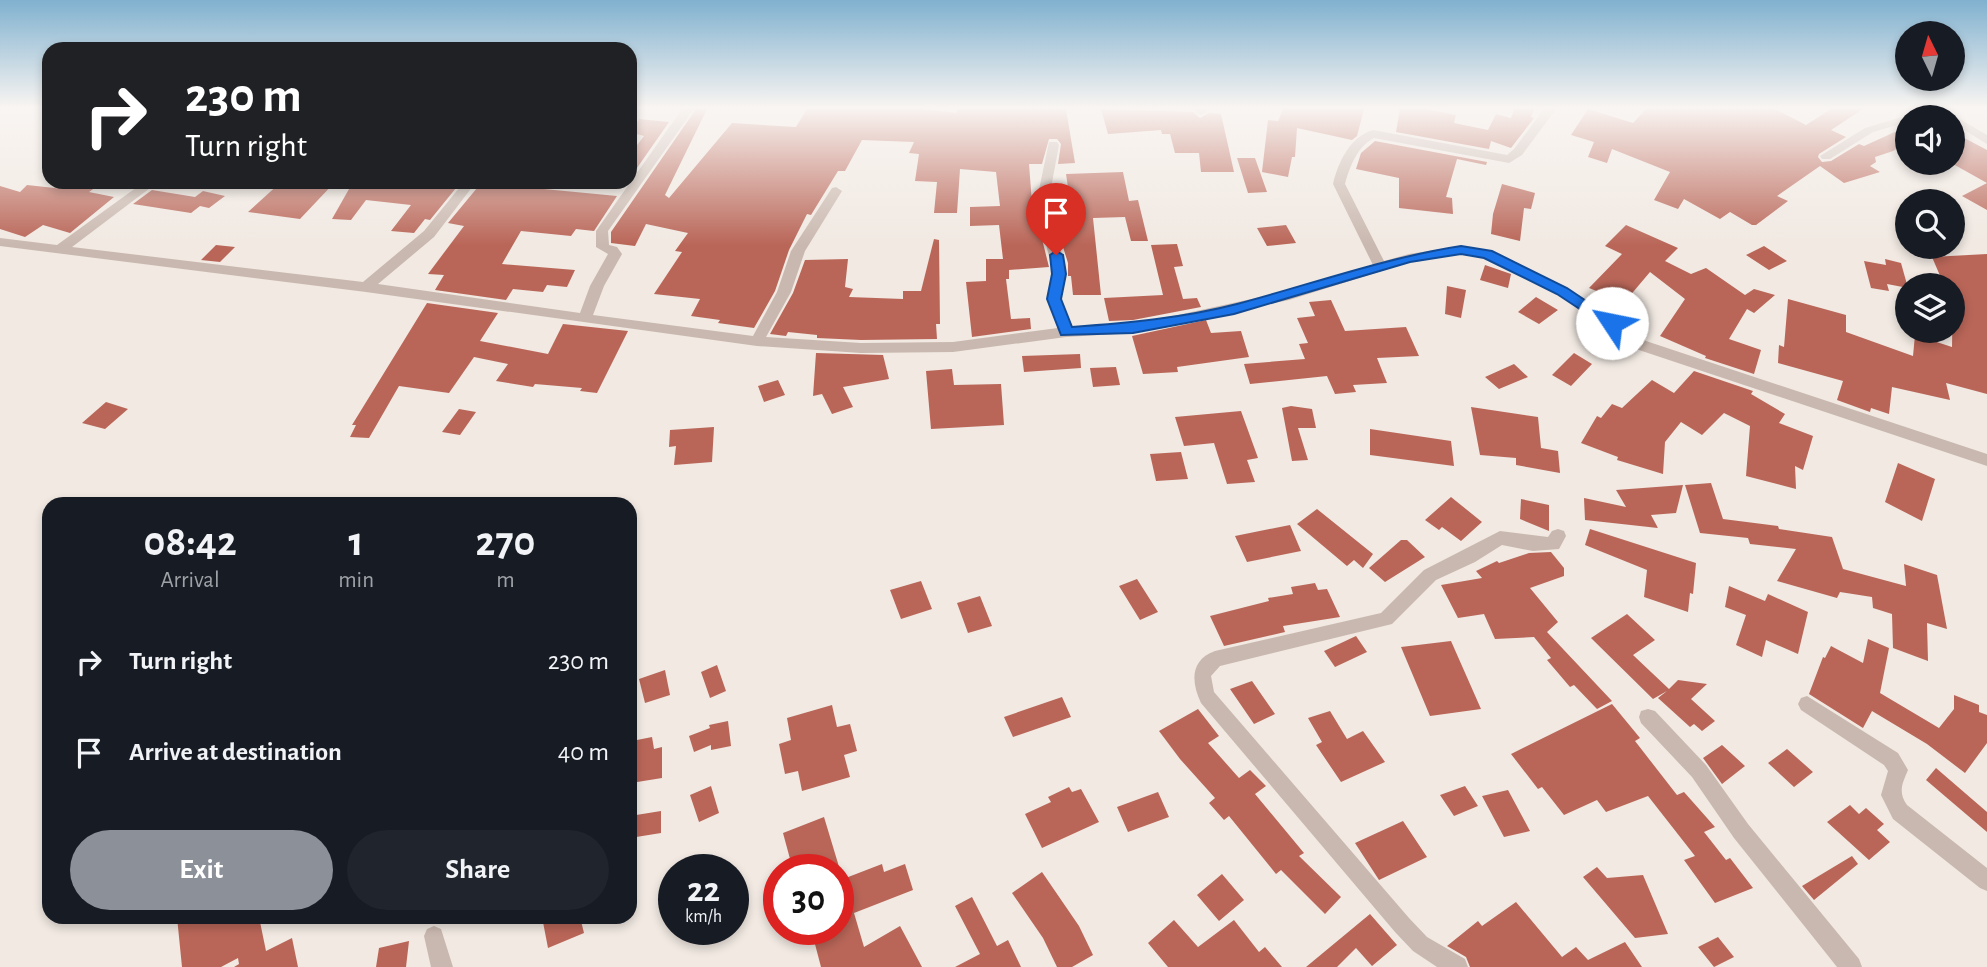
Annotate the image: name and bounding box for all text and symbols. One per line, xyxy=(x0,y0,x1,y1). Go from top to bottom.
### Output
north arrow xyxy=(1895,21,1965,91)
map controls xyxy=(1895,21,1965,343)
icon: right xyxy=(70,70,161,161)
text: 230 m xyxy=(185,72,302,121)
button: sound xyxy=(1895,105,1965,175)
text: Turn right xyxy=(185,130,307,162)
pin xyxy=(1026,183,1086,255)
button: search xyxy=(1895,189,1965,259)
icon: arrive xyxy=(1037,194,1075,232)
button: layers xyxy=(1895,273,1965,343)
position arrow xyxy=(1575,286,1649,360)
text: 08:42 xyxy=(144,521,237,563)
text: 1 xyxy=(349,521,364,563)
text: 270 xyxy=(476,521,535,563)
text: Arrival xyxy=(161,569,220,592)
text: min xyxy=(338,569,374,592)
text: m xyxy=(496,569,515,592)
icon: right xyxy=(70,643,108,681)
text: Turn right xyxy=(129,648,232,674)
text: 230 m xyxy=(548,648,609,674)
icon: arrive xyxy=(70,734,108,772)
text: Arrive at destination xyxy=(129,739,342,765)
text: 40 m xyxy=(558,739,609,765)
button: Exit xyxy=(70,830,333,910)
button: Share xyxy=(347,830,609,910)
speed limit sign: 30 xyxy=(763,854,854,945)
text: 22 xyxy=(687,873,720,908)
text: km/h xyxy=(685,908,722,926)

